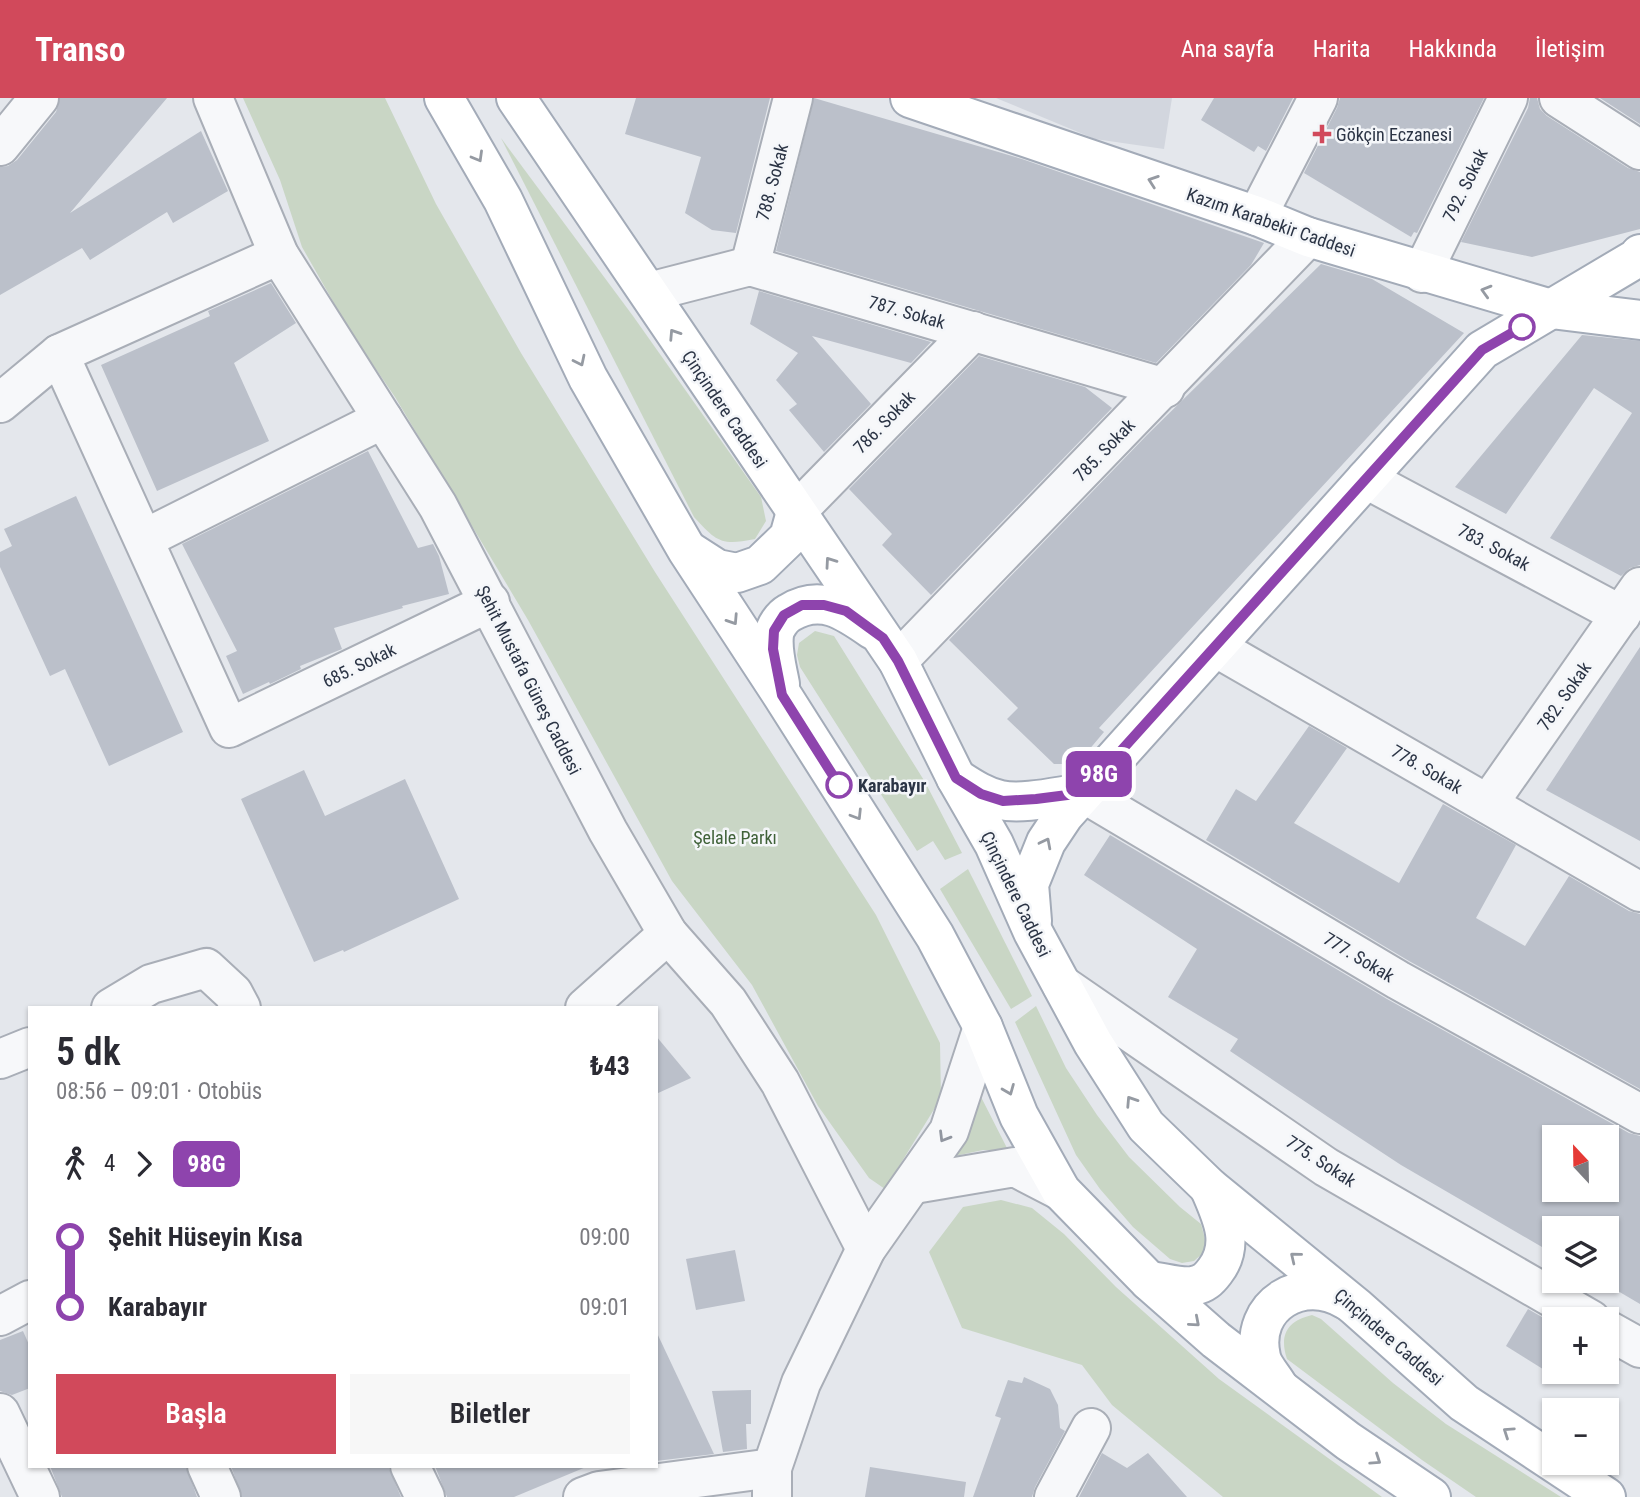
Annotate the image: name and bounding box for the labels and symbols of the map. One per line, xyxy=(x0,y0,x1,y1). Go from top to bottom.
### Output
place label: Gökçin Eczanesi xyxy=(1336,124,1452,145)
marker: Gökçin Eczanesi xyxy=(1314,126,1330,142)
street label: 788. Sokak xyxy=(752,141,792,223)
street label: 792. Sokak xyxy=(1438,145,1492,225)
one-way arrow xyxy=(470,150,483,163)
one-way arrow xyxy=(1148,175,1160,189)
street label: Kazım Karabekir Caddesi xyxy=(1184,183,1358,261)
one-way arrow xyxy=(1480,284,1492,299)
street label: 787. Sokak xyxy=(866,291,948,333)
unlabelled marker xyxy=(1509,314,1535,340)
one-way arrow xyxy=(669,328,682,341)
street label: Çinçindere Caddesi xyxy=(678,346,772,472)
one-way arrow xyxy=(571,354,585,366)
street label: 786. Sokak xyxy=(849,386,919,458)
street label: 785. Sokak xyxy=(1069,414,1139,486)
street label: 783. Sokak xyxy=(1454,519,1534,575)
one-way arrow xyxy=(826,557,838,570)
street label: Şehit Mustafa Güneş Caddesi xyxy=(472,582,586,778)
one-way arrow xyxy=(725,612,738,625)
street label: 685. Sokak xyxy=(319,638,399,692)
street label: 782. Sokak xyxy=(1533,658,1595,734)
street label: 778. Sokak xyxy=(1388,740,1466,798)
line badge: 98G xyxy=(1059,751,1139,797)
marker: Karabayır xyxy=(826,772,852,798)
place label: Karabayır xyxy=(858,775,927,796)
one-way arrow xyxy=(849,808,862,821)
park label: Şelale Parkı xyxy=(693,827,777,848)
street label: Çinçindere Caddesi xyxy=(977,828,1055,960)
one-way arrow xyxy=(1038,838,1052,851)
street label: 777. Sokak xyxy=(1320,928,1398,986)
one-way arrow xyxy=(1000,1084,1014,1096)
one-way arrow xyxy=(1126,1096,1139,1109)
north arrow xyxy=(1542,1125,1619,1202)
one-way arrow xyxy=(939,1130,952,1143)
street label: 775. Sokak xyxy=(1282,1131,1360,1191)
one-way arrow xyxy=(1290,1252,1302,1265)
street label: Çinçindere Caddesi xyxy=(1330,1284,1448,1390)
one-way arrow xyxy=(1187,1314,1200,1326)
one-way arrow xyxy=(1503,1428,1516,1440)
one-way arrow xyxy=(1368,1452,1381,1464)

